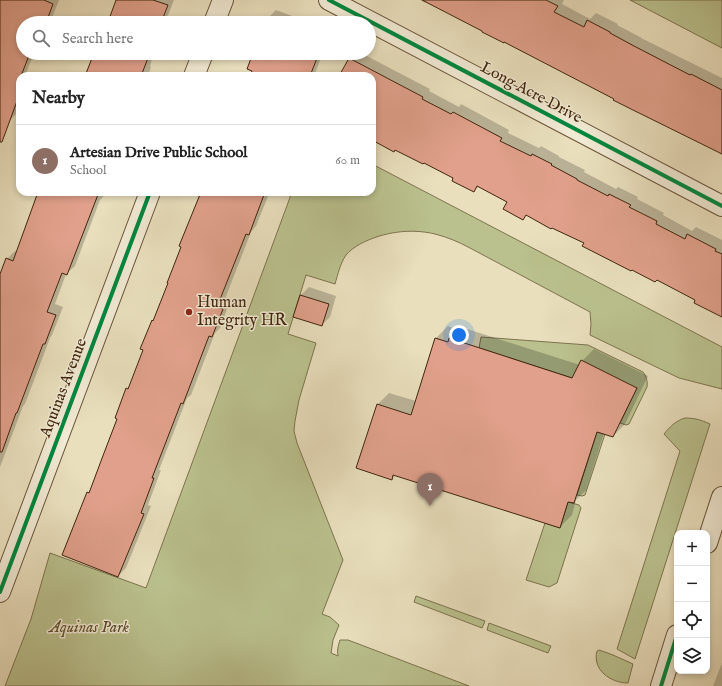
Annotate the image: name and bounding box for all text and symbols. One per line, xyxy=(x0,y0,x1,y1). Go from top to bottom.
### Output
search box xyxy=(16,16,376,60)
icon: search xyxy=(30,27,52,49)
text: Search here xyxy=(62,29,133,48)
street label: Long Acre Drive xyxy=(477,58,585,128)
text: Nearby xyxy=(32,88,85,109)
text: Artesian Drive Public School xyxy=(70,143,247,162)
text: 1 xyxy=(43,152,47,169)
text: 60 m xyxy=(335,152,360,169)
text: School xyxy=(70,162,107,179)
place label: Human Integrity HR xyxy=(197,293,288,331)
marker: Human Integrity HR xyxy=(184,307,194,317)
your location xyxy=(449,325,469,345)
street label: Aquinas Avenue xyxy=(36,336,92,441)
pin: 1 xyxy=(417,473,443,506)
map controls xyxy=(674,530,710,674)
button: + xyxy=(674,530,710,566)
button: − xyxy=(674,566,710,602)
button: locate xyxy=(674,602,710,638)
park label: Aquinas Park xyxy=(47,618,129,638)
button: layers xyxy=(674,638,710,674)

